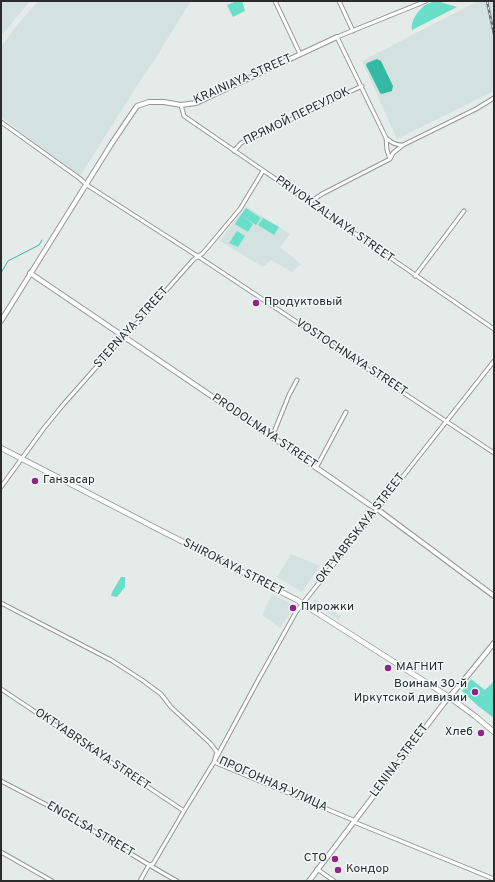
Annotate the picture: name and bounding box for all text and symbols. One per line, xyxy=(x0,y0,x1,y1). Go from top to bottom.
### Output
street label: KRAINIAYA STREET xyxy=(192,52,294,108)
street label: ПРЯМОЙ ПЕРЕУЛОК xyxy=(241,85,353,149)
street label: PRIVOKZALNAYA STREET xyxy=(272,173,396,267)
street label: STEPNAYA STREET xyxy=(92,284,172,372)
place label: Продуктовый xyxy=(264,296,342,310)
marker: Продуктовый xyxy=(251,298,261,308)
street label: VOSTOCHNAYA STREET xyxy=(292,316,410,400)
street label: PRODOLNAYA STREET xyxy=(209,391,319,473)
street label: OKTYABRSKAYA STREET xyxy=(313,471,409,587)
place label: Ганзасар xyxy=(43,474,95,488)
marker: Ганзасар xyxy=(30,476,40,486)
street label: SHIROKAYA STREET xyxy=(180,536,286,600)
place label: Пирожки xyxy=(301,601,354,615)
marker: Пирожки xyxy=(288,603,298,613)
place label: МАГНИТ xyxy=(396,661,444,675)
marker: МАГНИТ xyxy=(383,663,393,673)
place label: Воинам 30-й Иркутской дивизии xyxy=(354,678,467,706)
marker: Воинам 30-й Иркутской дивизии xyxy=(470,687,480,697)
street label: OKTYABRSKAYA STREET xyxy=(32,706,152,794)
street label: LENINA STREET xyxy=(368,722,432,800)
place label: Хлеб xyxy=(445,726,473,740)
marker: Хлеб xyxy=(476,728,486,738)
street label: ПРОГОННАЯ УЛИЦА xyxy=(216,754,330,816)
street label: ENGELSA STREET xyxy=(44,799,136,861)
place label: СТО xyxy=(304,852,327,866)
marker: СТО xyxy=(330,854,340,864)
place label: Кондор xyxy=(346,863,389,877)
marker: Кондор xyxy=(333,865,343,875)

